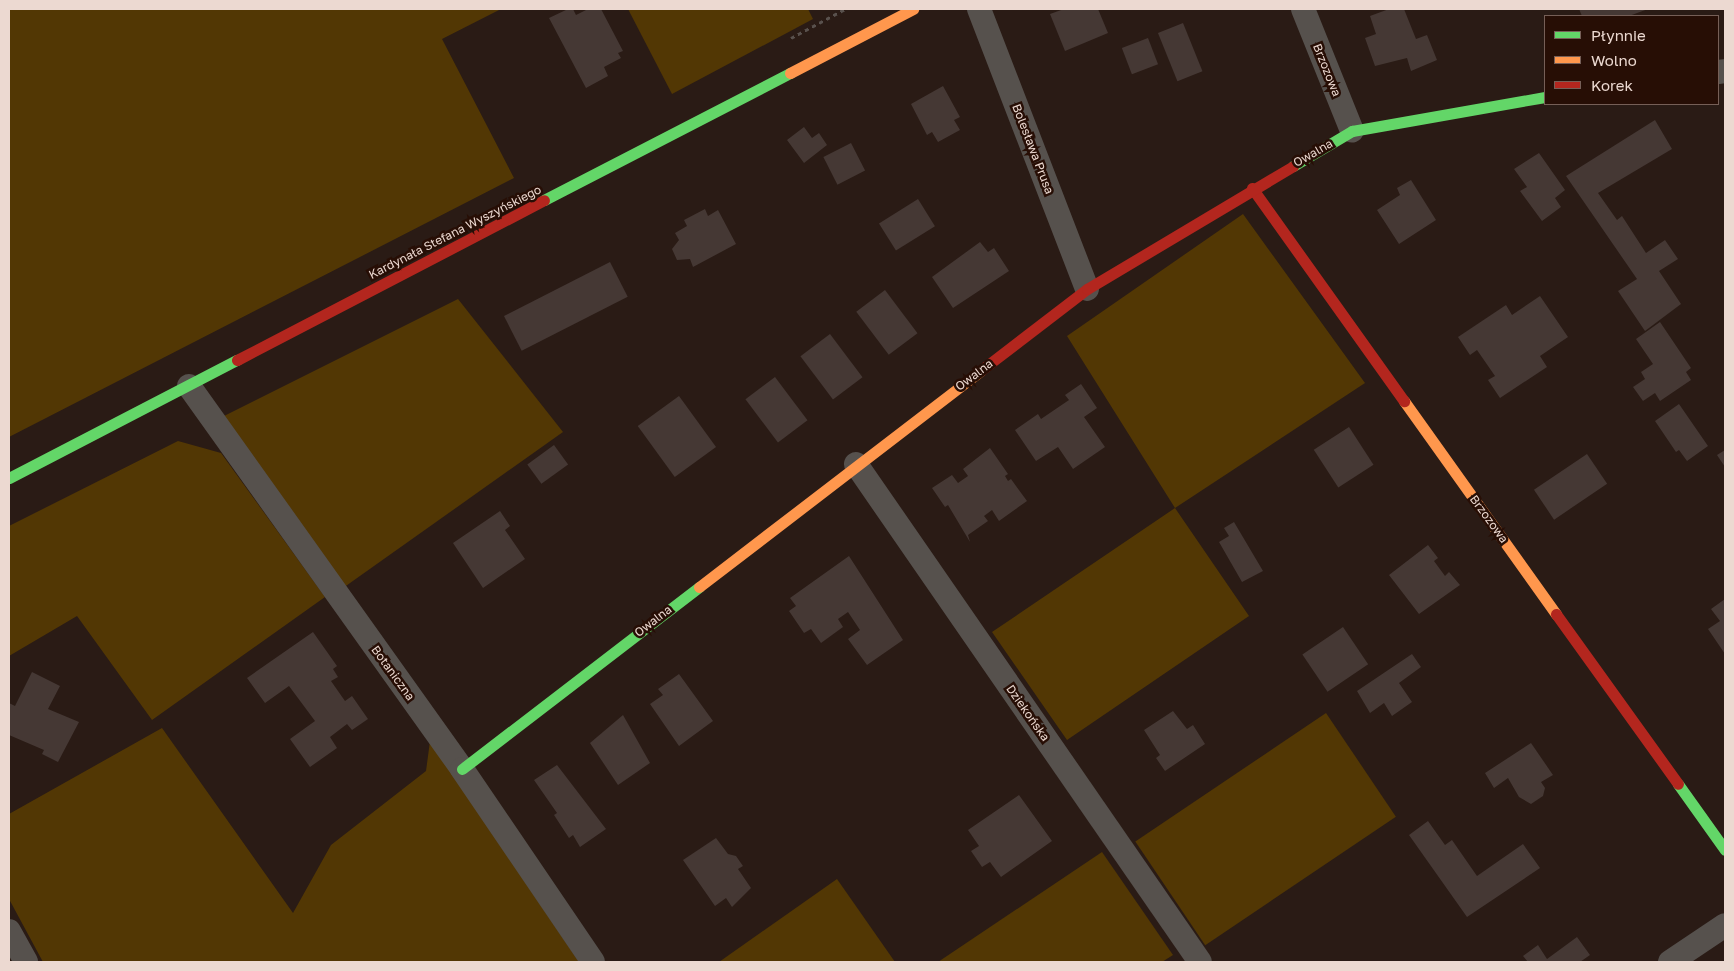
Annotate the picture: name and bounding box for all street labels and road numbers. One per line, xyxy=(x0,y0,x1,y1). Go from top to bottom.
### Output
street label: Brzozowa xyxy=(1310,42,1344,98)
street label: Bolesława Prusa xyxy=(1009,102,1057,196)
street label: Owalna xyxy=(1291,136,1335,170)
street label: Kardynała Stefana Wyszyńskiego xyxy=(366,182,544,282)
street label: Owalna xyxy=(952,356,996,394)
street label: Brzozowa xyxy=(1467,492,1511,546)
street label: Owalna xyxy=(632,602,674,640)
street label: Botaniczna xyxy=(368,643,418,703)
street label: Dziekońska xyxy=(1003,682,1053,744)

